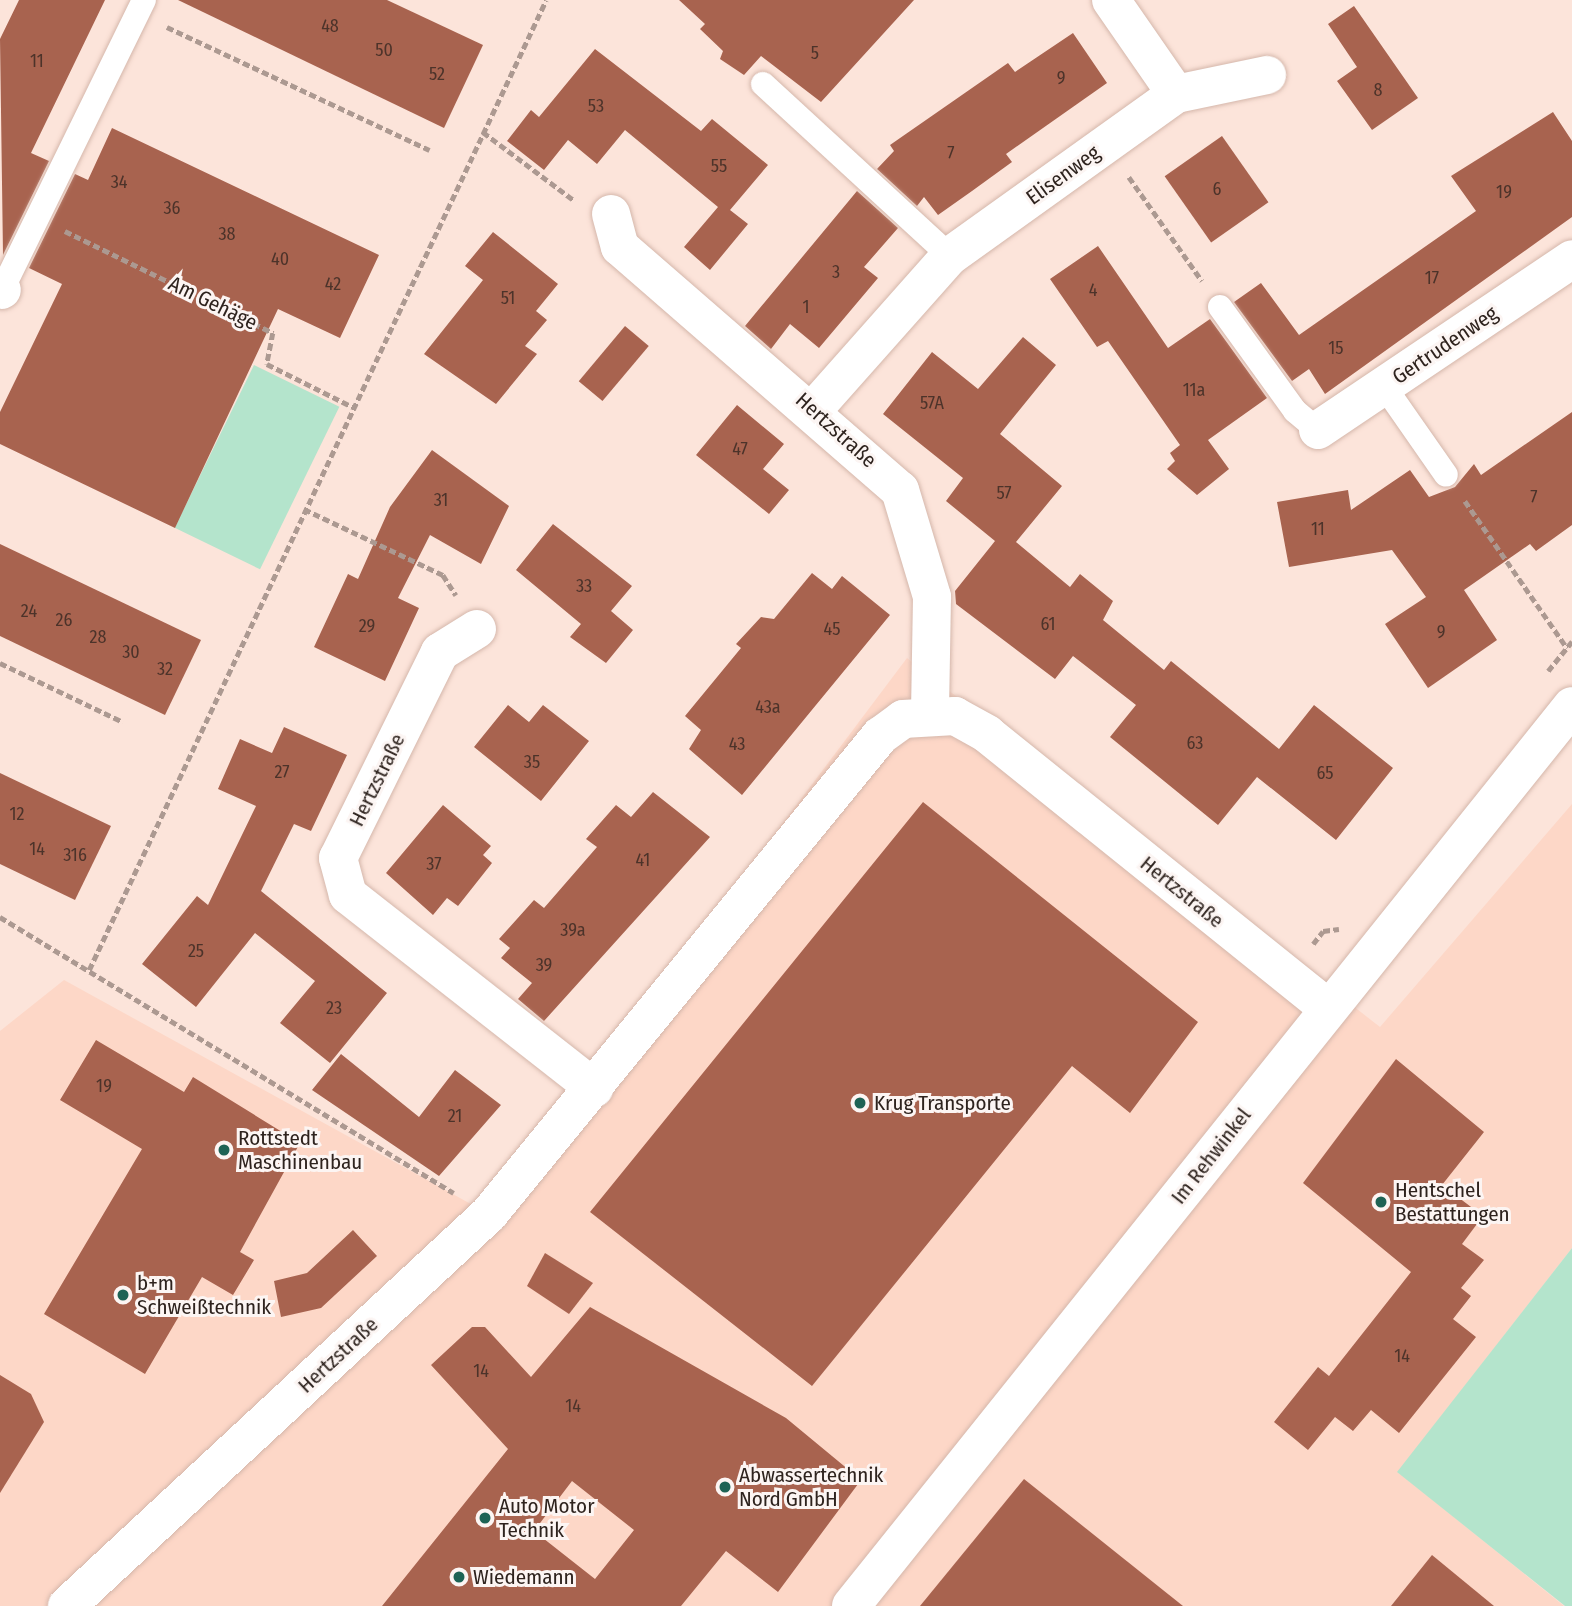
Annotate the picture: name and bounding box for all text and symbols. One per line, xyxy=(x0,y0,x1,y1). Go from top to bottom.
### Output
house number: 48 xyxy=(321,15,339,37)
house number: 50 xyxy=(375,39,393,61)
house number: 5 xyxy=(811,42,819,64)
house number: 11 xyxy=(30,50,44,72)
house number: 52 xyxy=(429,63,445,85)
house number: 9 xyxy=(1057,67,1065,89)
house number: 8 xyxy=(1374,79,1382,101)
house number: 53 xyxy=(588,95,604,117)
street label: Elisenweg xyxy=(1021,140,1105,210)
house number: 7 xyxy=(947,142,955,164)
house number: 55 xyxy=(711,155,727,177)
house number: 34 xyxy=(111,171,127,193)
house number: 6 xyxy=(1213,178,1221,200)
house number: 19 xyxy=(1496,181,1512,203)
house number: 36 xyxy=(163,197,181,219)
house number: 38 xyxy=(218,223,236,245)
house number: 40 xyxy=(271,248,289,270)
house number: 3 xyxy=(832,261,840,283)
house number: 17 xyxy=(1425,267,1439,289)
street label: Am Gehäge xyxy=(165,271,261,335)
house number: 42 xyxy=(325,273,341,295)
house number: 4 xyxy=(1089,279,1097,301)
house number: 51 xyxy=(501,287,515,309)
house number: 1 xyxy=(802,296,810,318)
street label: Gertrudenweg xyxy=(1388,301,1502,389)
house number: 15 xyxy=(1328,337,1344,359)
house number: 11a xyxy=(1183,379,1205,401)
street label: Hertzstraße xyxy=(790,387,882,473)
house number: 57A xyxy=(920,392,944,414)
house number: 47 xyxy=(732,438,748,460)
house number: 57 xyxy=(996,482,1012,504)
house number: 7 xyxy=(1530,486,1538,508)
house number: 31 xyxy=(434,489,448,511)
house number: 11 xyxy=(1311,518,1325,540)
house number: 33 xyxy=(576,575,592,597)
house number: 24 xyxy=(21,600,37,622)
house number: 26 xyxy=(56,609,72,631)
house number: 61 xyxy=(1040,613,1056,635)
house number: 29 xyxy=(359,615,375,637)
house number: 45 xyxy=(824,618,840,640)
house number: 9 xyxy=(1437,621,1445,643)
house number: 28 xyxy=(90,626,106,648)
house number: 30 xyxy=(122,641,140,663)
house number: 32 xyxy=(157,658,173,680)
house number: 43a xyxy=(755,696,781,718)
street label: Hertzstraße xyxy=(344,730,410,830)
house number: 63 xyxy=(1187,732,1203,754)
house number: 43 xyxy=(729,733,745,755)
house number: 35 xyxy=(524,751,540,773)
house number: 27 xyxy=(274,761,290,783)
house number: 65 xyxy=(1316,762,1334,784)
house number: 12 xyxy=(10,803,24,825)
house number: 14 xyxy=(29,838,45,860)
house number: 316 xyxy=(63,844,87,866)
house number: 41 xyxy=(636,849,650,871)
street label: Hertzstraße xyxy=(1135,851,1229,933)
house number: 37 xyxy=(426,853,442,875)
house number: 39a xyxy=(560,919,586,941)
house number: 25 xyxy=(188,940,204,962)
house number: 39 xyxy=(536,954,552,976)
house number: 23 xyxy=(326,997,342,1019)
house number: 19 xyxy=(96,1075,112,1097)
place label: Krug Transporte xyxy=(874,1090,1011,1116)
marker: Krug Transporte xyxy=(852,1095,868,1111)
street label: Im Rehwinkel xyxy=(1166,1103,1256,1209)
house number: 21 xyxy=(448,1105,462,1127)
place label: Rottstedt Maschinenbau xyxy=(238,1125,362,1175)
marker: Rottstedt Maschinenbau xyxy=(216,1142,232,1158)
place label: Hentschel Bestattungen xyxy=(1395,1177,1510,1227)
marker: Hentschel Bestattungen xyxy=(1373,1194,1389,1210)
place label: b+m Schweißtechnik xyxy=(137,1270,271,1320)
marker: b+m Schweißtechnik xyxy=(115,1287,131,1303)
street label: Hertzstraße xyxy=(293,1312,383,1398)
house number: 14 xyxy=(1394,1345,1410,1367)
house number: 14 xyxy=(473,1360,489,1382)
house number: 14 xyxy=(565,1395,581,1417)
place label: Abwassertechnik Nord GmbH xyxy=(739,1462,883,1512)
marker: Abwassertechnik Nord GmbH xyxy=(717,1479,733,1495)
place label: Auto Motor Technik xyxy=(499,1493,594,1543)
marker: Auto Motor Technik xyxy=(477,1510,493,1526)
place label: Wiedemann xyxy=(473,1564,575,1590)
marker: Wiedemann xyxy=(451,1569,467,1585)

